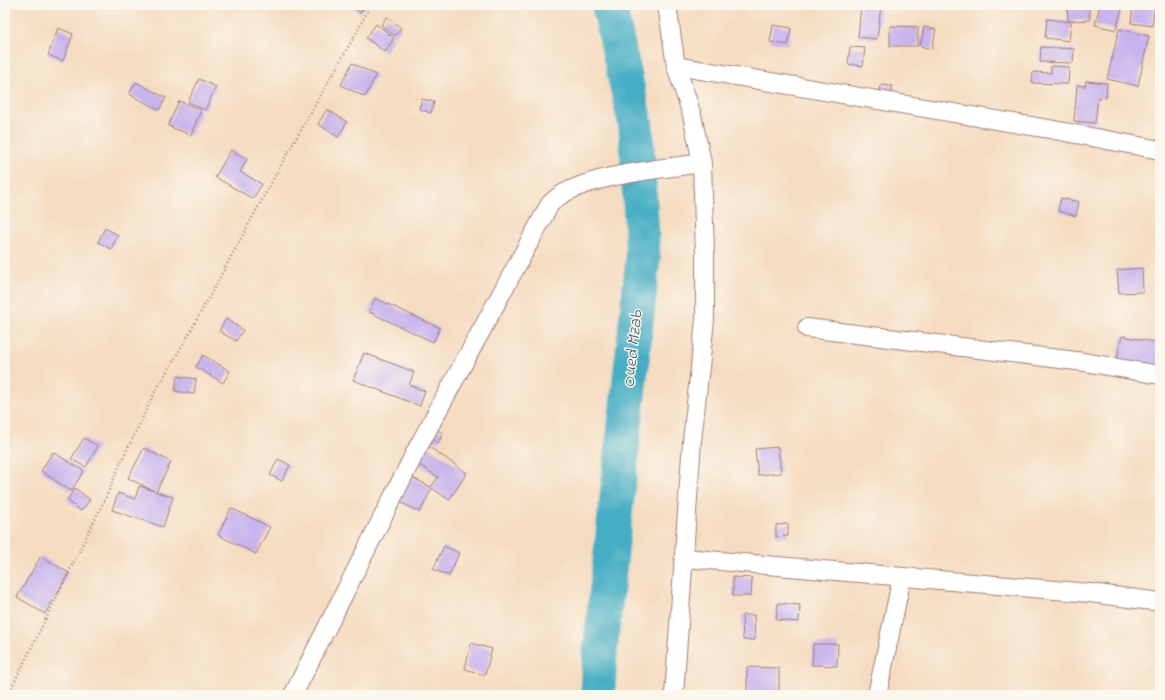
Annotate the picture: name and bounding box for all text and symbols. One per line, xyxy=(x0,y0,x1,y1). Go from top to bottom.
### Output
water label: Oued Mzab xyxy=(616,308,650,389)

